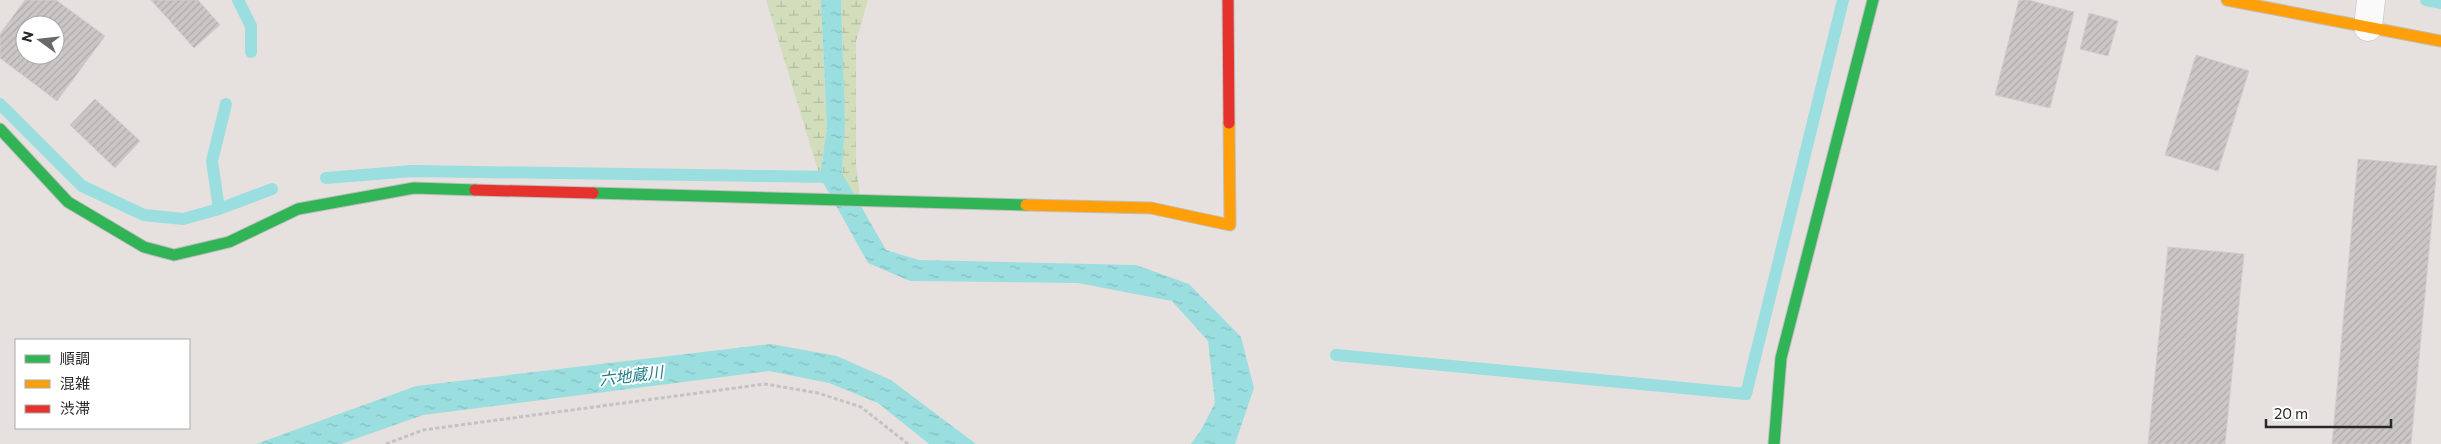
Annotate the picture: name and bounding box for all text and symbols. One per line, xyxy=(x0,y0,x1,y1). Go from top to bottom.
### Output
north arrow xyxy=(15,15,65,65)
text: N xyxy=(17,29,37,44)
legend xyxy=(15,339,190,429)
text: 順調 xyxy=(60,349,90,367)
water label: 六地蔵川 xyxy=(598,361,666,388)
text: 混雑 xyxy=(60,374,90,392)
scale bar xyxy=(2266,396,2391,428)
text: 渋滞 xyxy=(60,399,90,417)
text: 20 m xyxy=(2274,404,2308,422)

